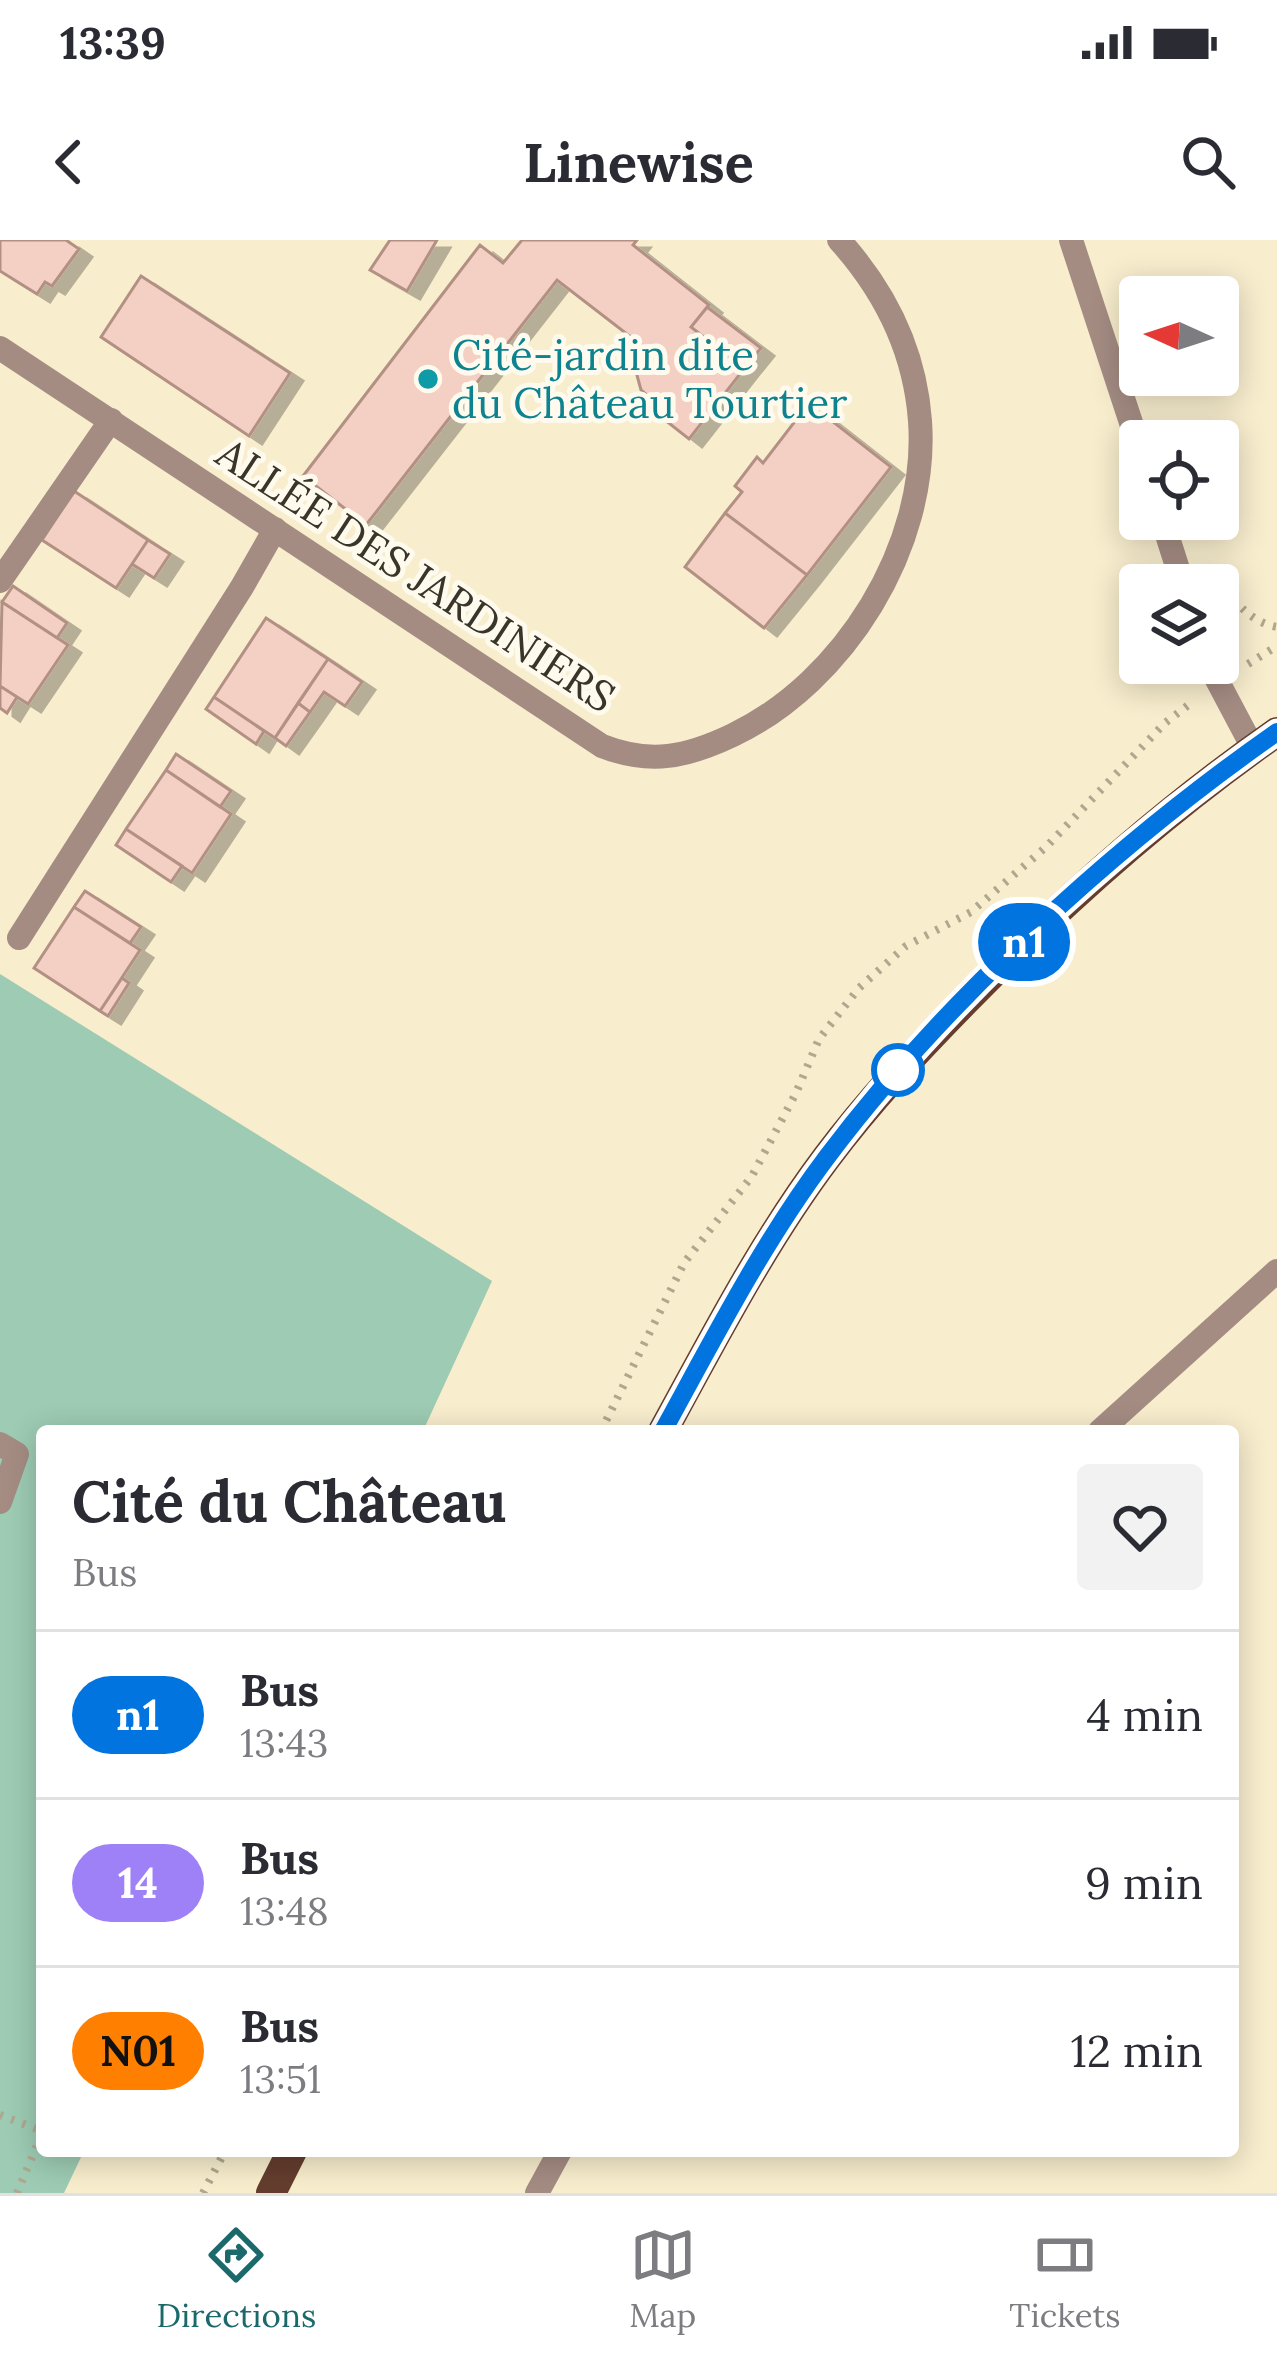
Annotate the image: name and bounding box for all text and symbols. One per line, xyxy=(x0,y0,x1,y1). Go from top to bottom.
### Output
text: 13:39 xyxy=(60,14,166,71)
text: Linewise xyxy=(523,128,754,197)
icon: back xyxy=(36,129,102,195)
icon: search xyxy=(1175,129,1241,195)
north arrow xyxy=(1119,276,1239,396)
map controls xyxy=(1119,276,1239,684)
place label: Cité-jardin dite du Château Tourtier xyxy=(452,328,848,430)
marker: Cité-jardin dite du Château Tourtier xyxy=(415,366,441,392)
button: locate xyxy=(1119,420,1239,540)
street label: ALLÉE DES JARDINIERS xyxy=(206,425,625,724)
button: layers xyxy=(1119,564,1239,684)
line badge: n1 xyxy=(970,903,1078,981)
text: n1 xyxy=(1002,915,1046,969)
unlabelled marker xyxy=(873,1045,923,1095)
button: heart xyxy=(1077,1464,1203,1590)
text: Cité du Château xyxy=(72,1465,507,1538)
text: Bus xyxy=(72,1547,137,1597)
text: Bus xyxy=(240,1661,319,1718)
text: 4 min xyxy=(1087,1686,1203,1743)
text: n1 xyxy=(116,1688,160,1742)
text: 13:43 xyxy=(240,1718,329,1768)
text: Bus xyxy=(240,1829,319,1886)
text: 9 min xyxy=(1085,1854,1203,1911)
text: 14 xyxy=(118,1856,158,1910)
text: 13:48 xyxy=(240,1886,329,1936)
text: Bus xyxy=(240,1997,319,2054)
text: 12 min xyxy=(1070,2022,1203,2079)
text: N01 xyxy=(100,2024,176,2078)
text: 13:51 xyxy=(240,2054,321,2104)
tab: Directions xyxy=(157,2222,316,2336)
tab: Map xyxy=(629,2222,696,2336)
tab: Tickets xyxy=(1009,2222,1120,2336)

